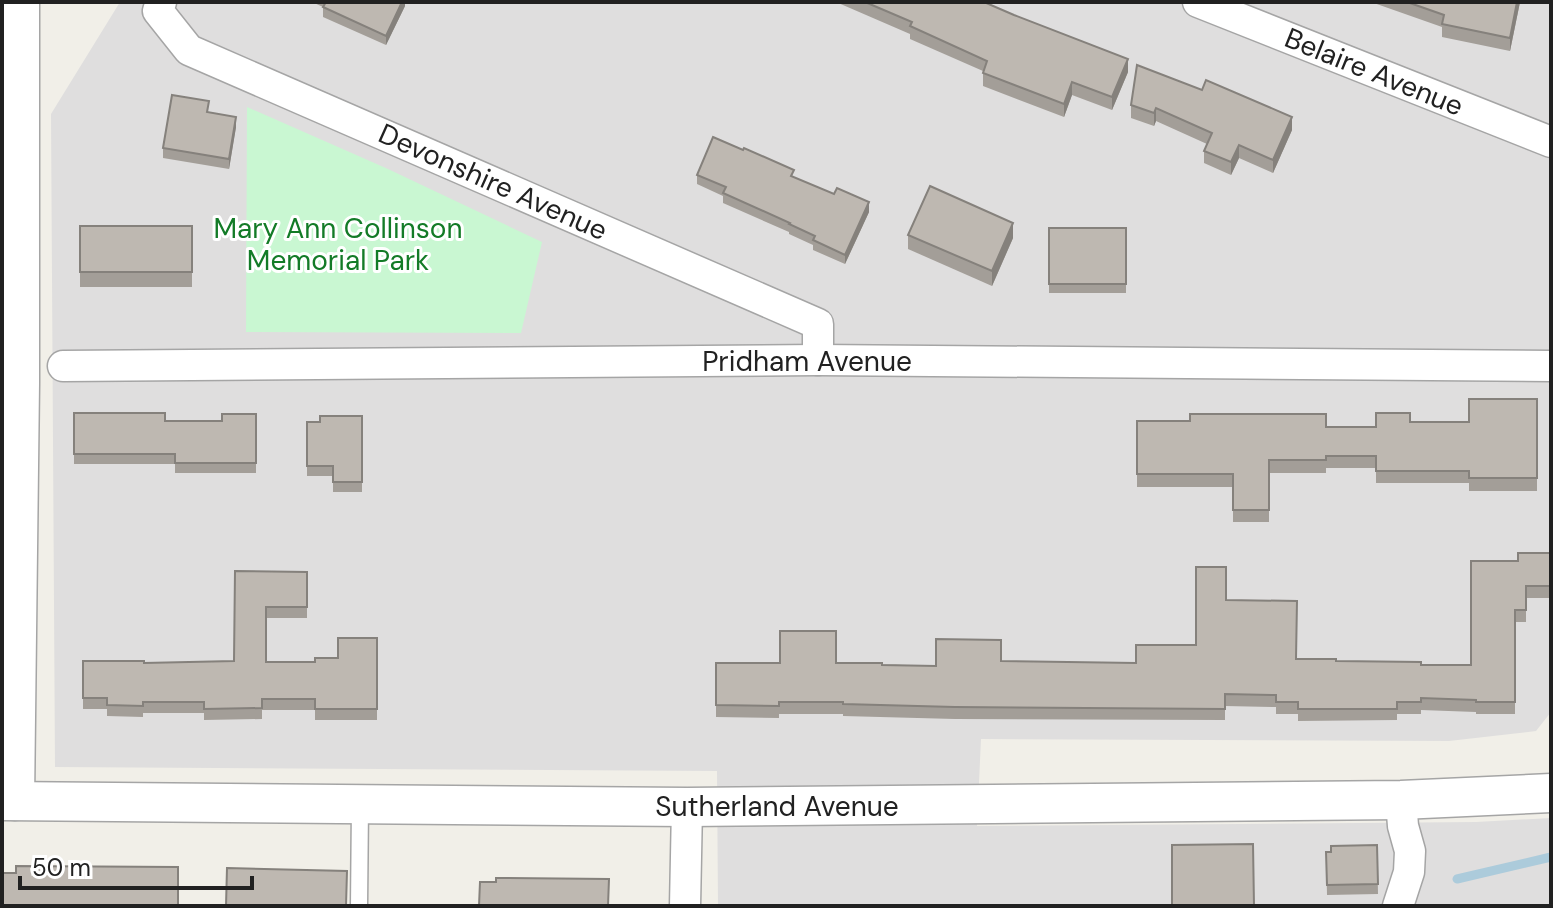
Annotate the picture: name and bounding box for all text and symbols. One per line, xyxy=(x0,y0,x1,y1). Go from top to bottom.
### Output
street label: Belaire Avenue xyxy=(1279,19,1469,125)
street label: Devonshire Avenue xyxy=(373,115,613,249)
park label: Mary Ann Collinson Memorial Park xyxy=(213,210,463,279)
street label: Pridham Avenue xyxy=(702,343,912,380)
street label: Sutherland Avenue xyxy=(655,788,899,825)
scale bar xyxy=(20,840,252,890)
text: 50 m xyxy=(32,852,91,883)

